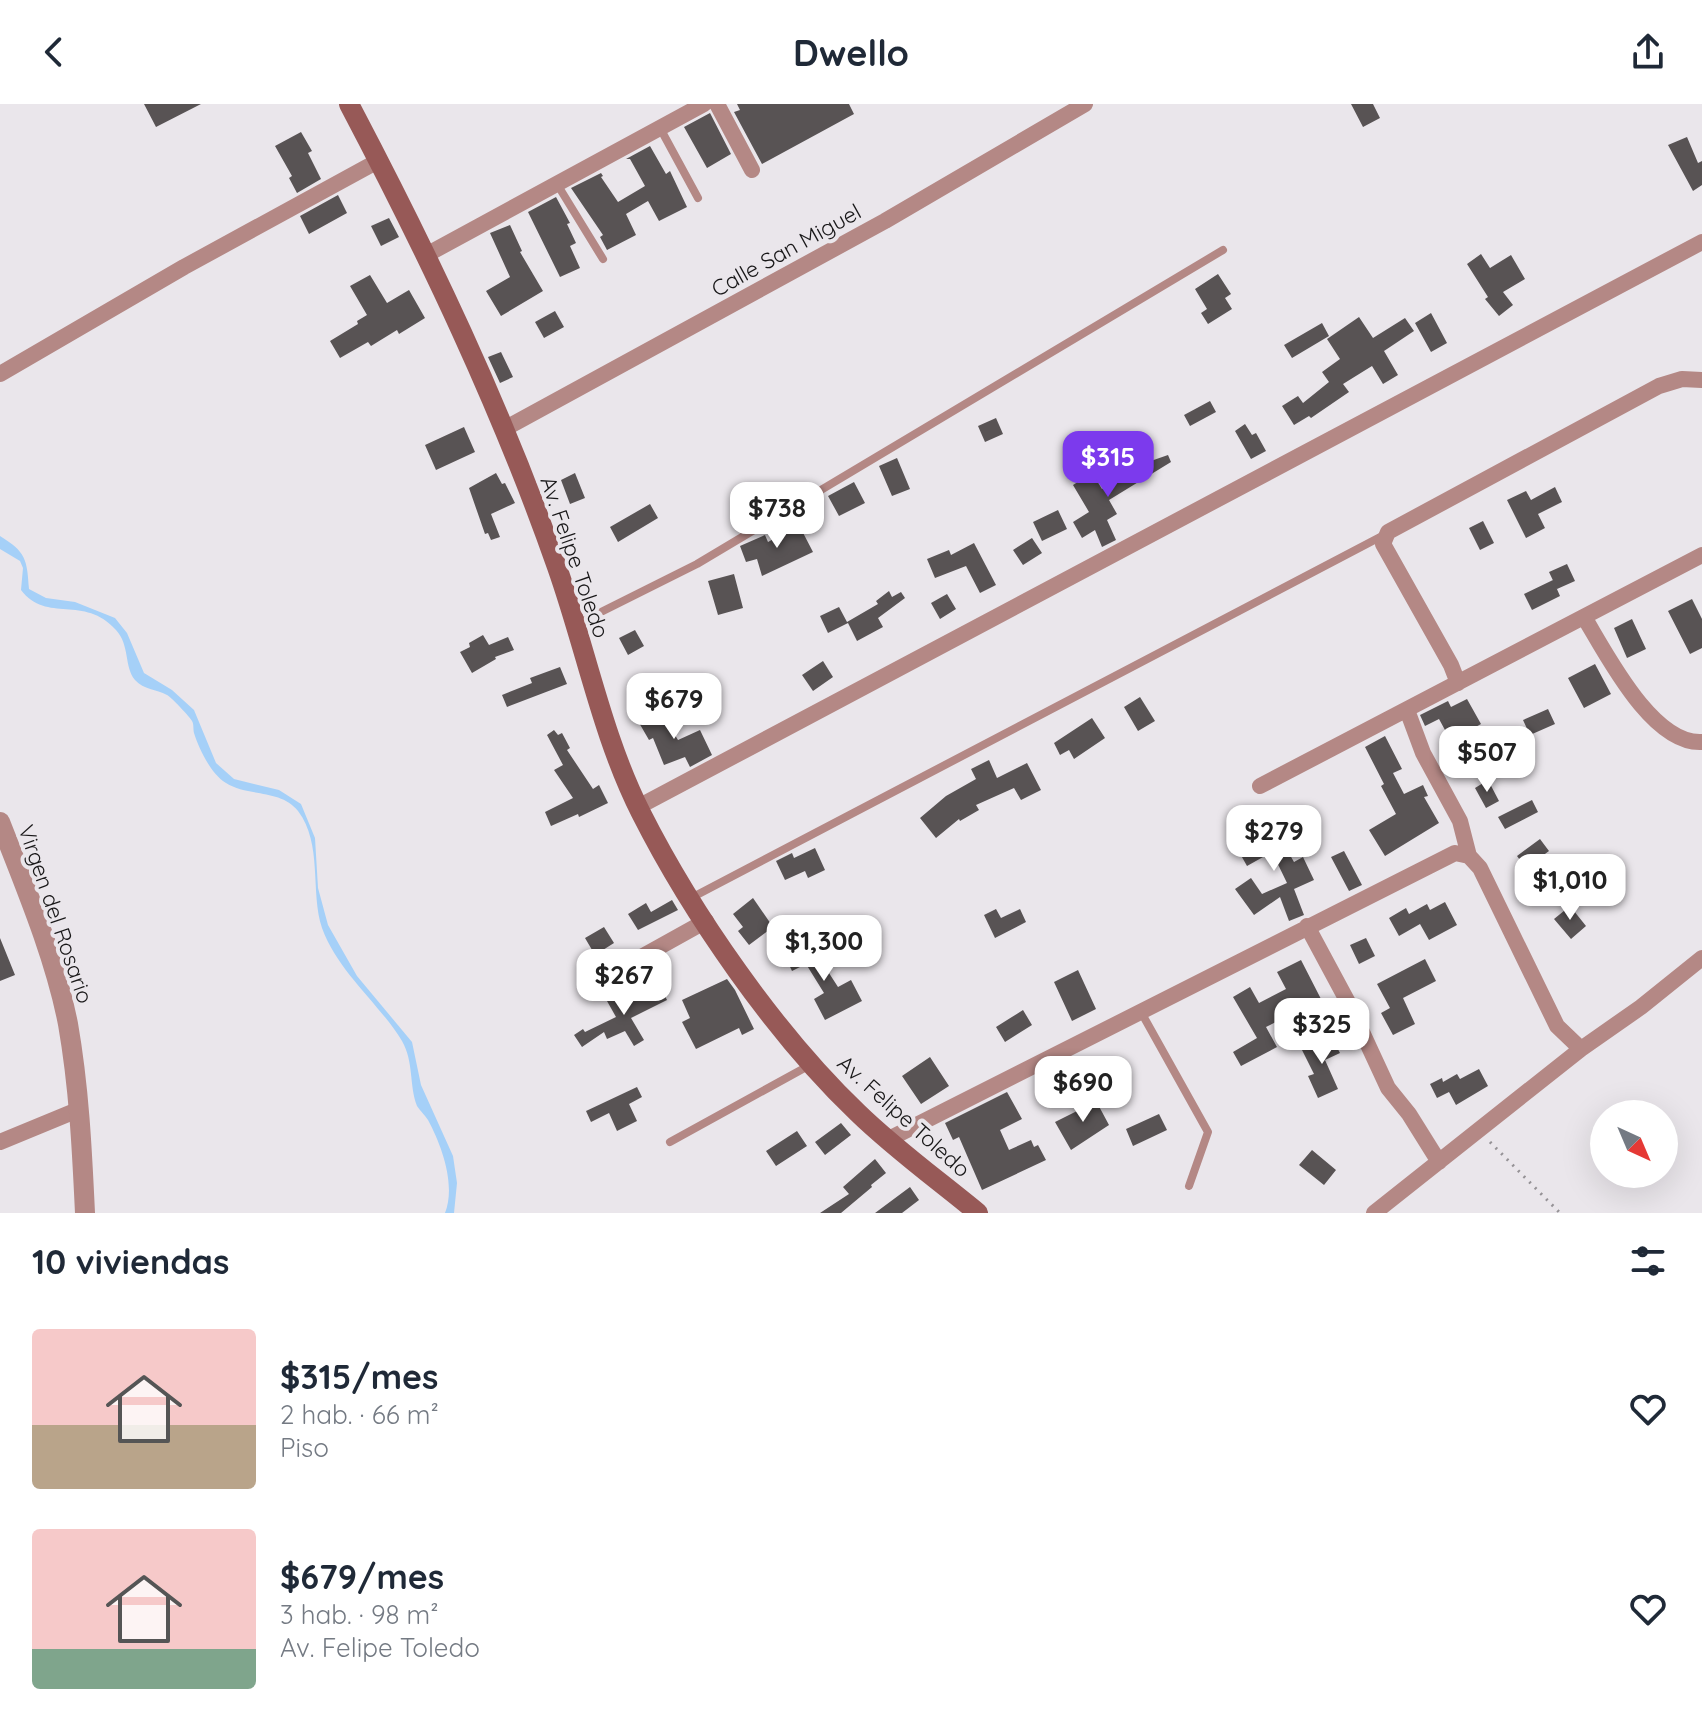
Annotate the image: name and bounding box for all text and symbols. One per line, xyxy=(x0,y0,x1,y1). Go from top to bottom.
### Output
icon: back xyxy=(32,30,76,74)
text: Dwello xyxy=(793,30,909,75)
icon: share xyxy=(1626,30,1670,74)
street label: Calle San Miguel xyxy=(706,197,866,303)
pin: $315 xyxy=(1061,431,1155,499)
text: $315 xyxy=(1081,440,1135,473)
street label: Av. Felipe Toledo xyxy=(534,472,616,642)
pin: $738 xyxy=(730,482,824,550)
text: $738 xyxy=(748,491,806,524)
pin: $679 xyxy=(627,673,721,741)
text: $679 xyxy=(645,682,703,715)
pin: $507 xyxy=(1440,726,1534,794)
text: $507 xyxy=(1457,735,1517,768)
pin: $279 xyxy=(1227,805,1321,873)
text: $279 xyxy=(1244,814,1304,847)
street label: Virgen del Rosario xyxy=(12,821,100,1007)
pin: $1,010 xyxy=(1505,854,1635,922)
text: $1,010 xyxy=(1533,863,1607,896)
pin: $1,300 xyxy=(759,915,889,983)
text: $1,300 xyxy=(785,924,863,957)
pin: $267 xyxy=(577,949,671,1017)
text: $267 xyxy=(595,958,653,991)
pin: $325 xyxy=(1275,998,1369,1066)
text: $325 xyxy=(1292,1007,1352,1040)
street label: Av. Felipe Toledo xyxy=(832,1049,976,1183)
pin: $690 xyxy=(1036,1056,1130,1124)
text: $690 xyxy=(1053,1065,1113,1098)
north arrow xyxy=(1590,1100,1678,1188)
map controls xyxy=(1590,1100,1678,1188)
icon: filters xyxy=(1626,1239,1670,1283)
text: 10 viviendas xyxy=(32,1240,229,1283)
text: $315/mes xyxy=(280,1355,438,1398)
icon: home xyxy=(96,1361,192,1457)
icon: heart xyxy=(1626,1387,1670,1431)
text: 2 hab. · 66 m² xyxy=(280,1398,439,1431)
text: Piso xyxy=(280,1431,329,1464)
text: $679/mes xyxy=(280,1555,444,1598)
icon: home xyxy=(96,1561,192,1657)
icon: heart xyxy=(1626,1587,1670,1631)
text: 3 hab. · 98 m² xyxy=(280,1598,439,1631)
text: Av. Felipe Toledo xyxy=(280,1631,480,1664)

